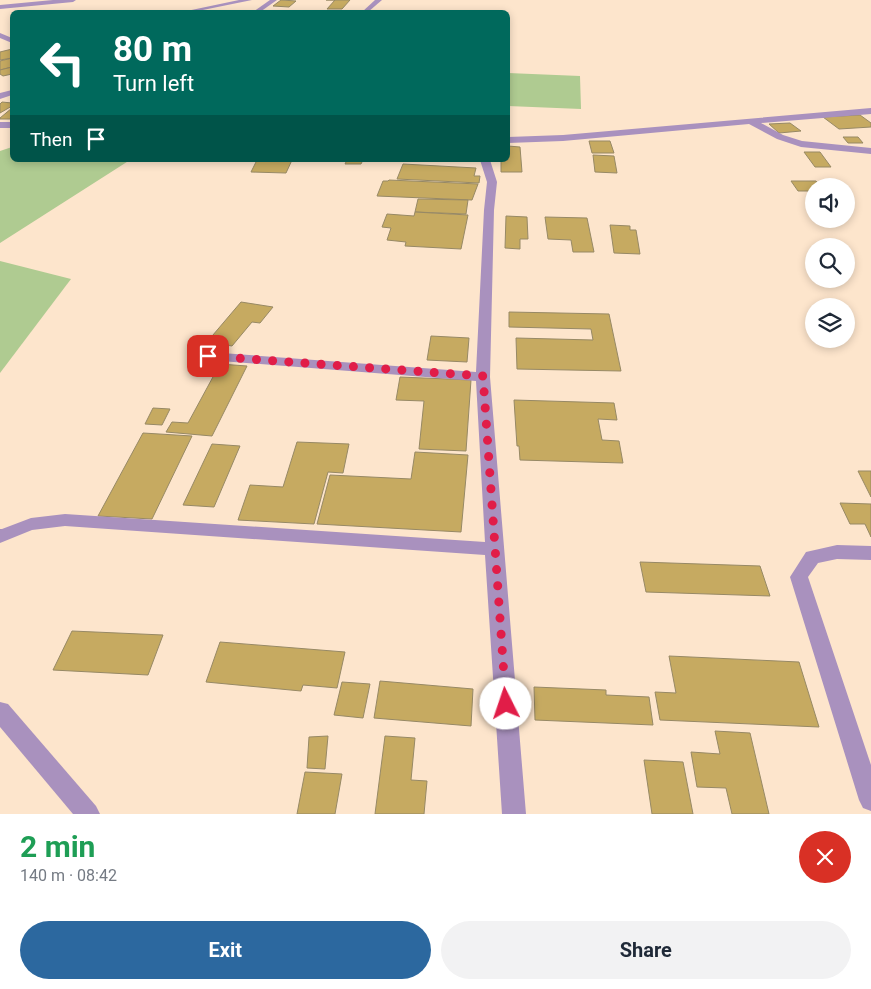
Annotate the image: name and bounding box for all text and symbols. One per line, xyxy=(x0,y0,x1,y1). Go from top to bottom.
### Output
text: 80 m xyxy=(113,29,192,70)
icon: left xyxy=(30,30,95,95)
text: Turn left xyxy=(113,71,194,96)
icon: arrive xyxy=(82,125,110,153)
text: Then xyxy=(30,128,72,151)
map controls xyxy=(805,178,855,348)
button: sound xyxy=(805,178,855,228)
button: search xyxy=(805,238,855,288)
button: layers xyxy=(805,298,855,348)
pin xyxy=(187,335,229,377)
icon: arrive xyxy=(194,342,222,370)
position arrow xyxy=(479,677,531,729)
text: 2 min xyxy=(20,829,95,864)
button: close xyxy=(799,831,851,883)
text: 140 m · 08:42 xyxy=(20,866,117,885)
button: Exit xyxy=(20,921,431,979)
button: Share xyxy=(441,921,851,979)

